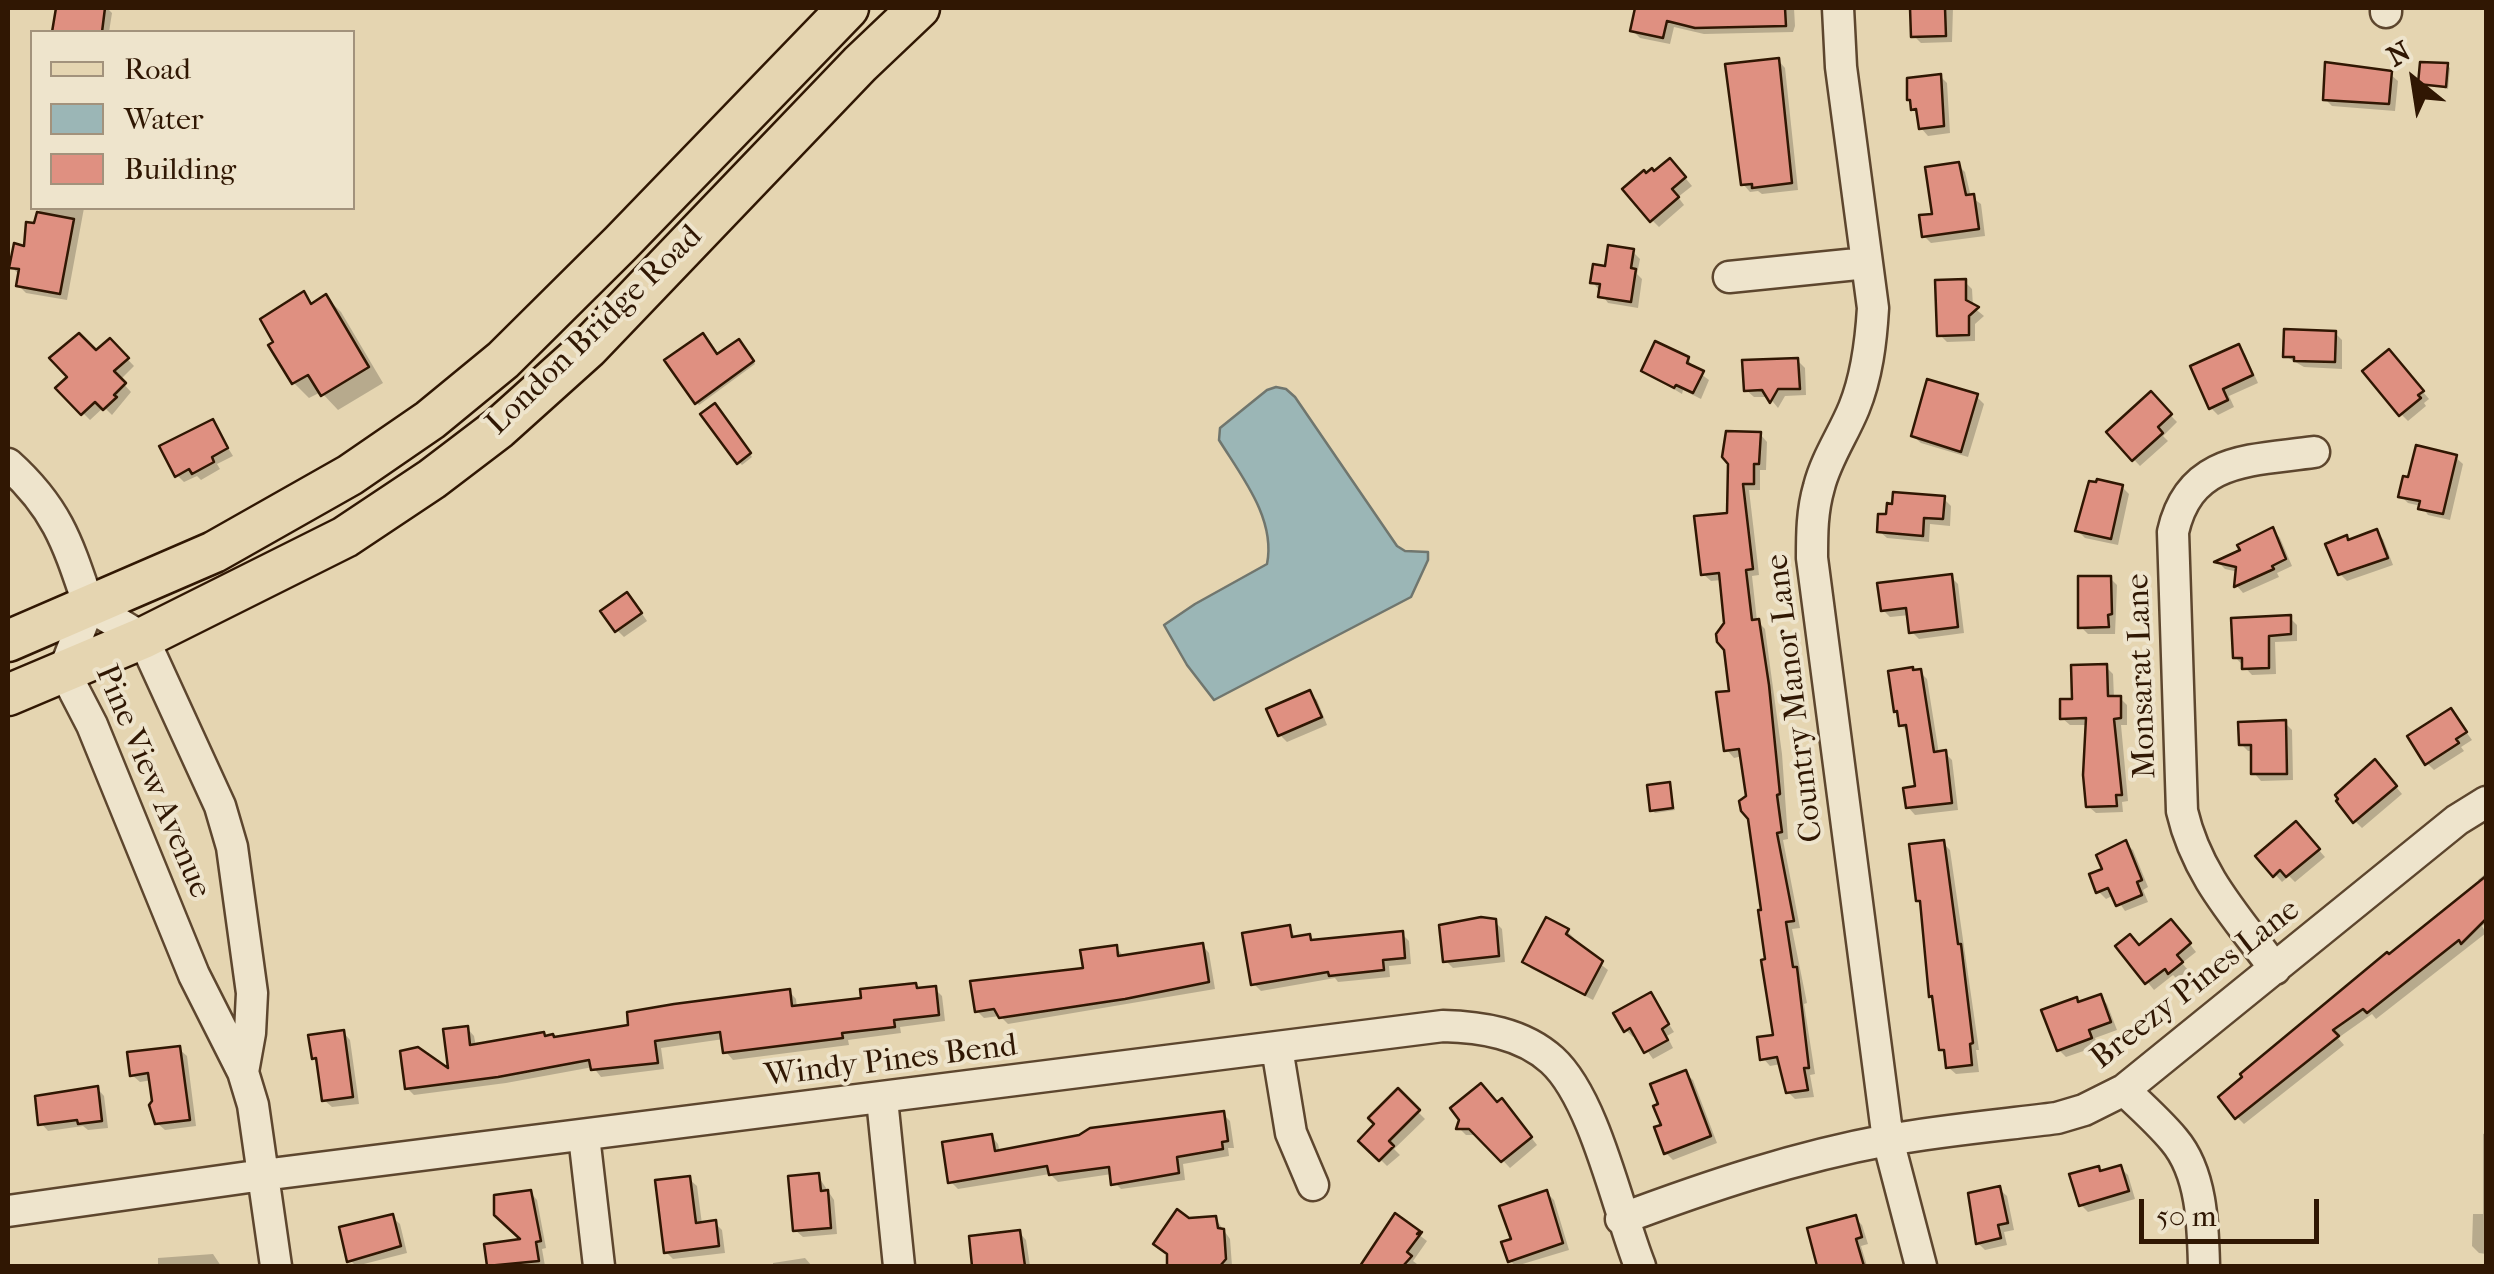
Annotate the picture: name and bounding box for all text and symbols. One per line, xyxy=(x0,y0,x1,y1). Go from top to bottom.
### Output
legend xyxy=(30,30,355,210)
north arrow xyxy=(2364,30,2464,130)
text: N xyxy=(2381,34,2416,73)
text: Road xyxy=(124,52,191,87)
text: Water xyxy=(124,102,204,137)
text: Building xyxy=(124,152,236,187)
street label: London Bridge Road xyxy=(479,218,711,444)
street label: Country Manor Lane xyxy=(1759,552,1833,844)
street label: Monsarat Lane xyxy=(2120,573,2166,779)
street label: Pine View Avenue xyxy=(86,660,218,904)
street label: Breezy Pines Lane xyxy=(2084,892,2308,1078)
street label: Windy Pines Bend xyxy=(763,1027,1019,1097)
scale bar xyxy=(2144,1179,2324,1241)
text: 50 m xyxy=(2156,1199,2217,1234)

